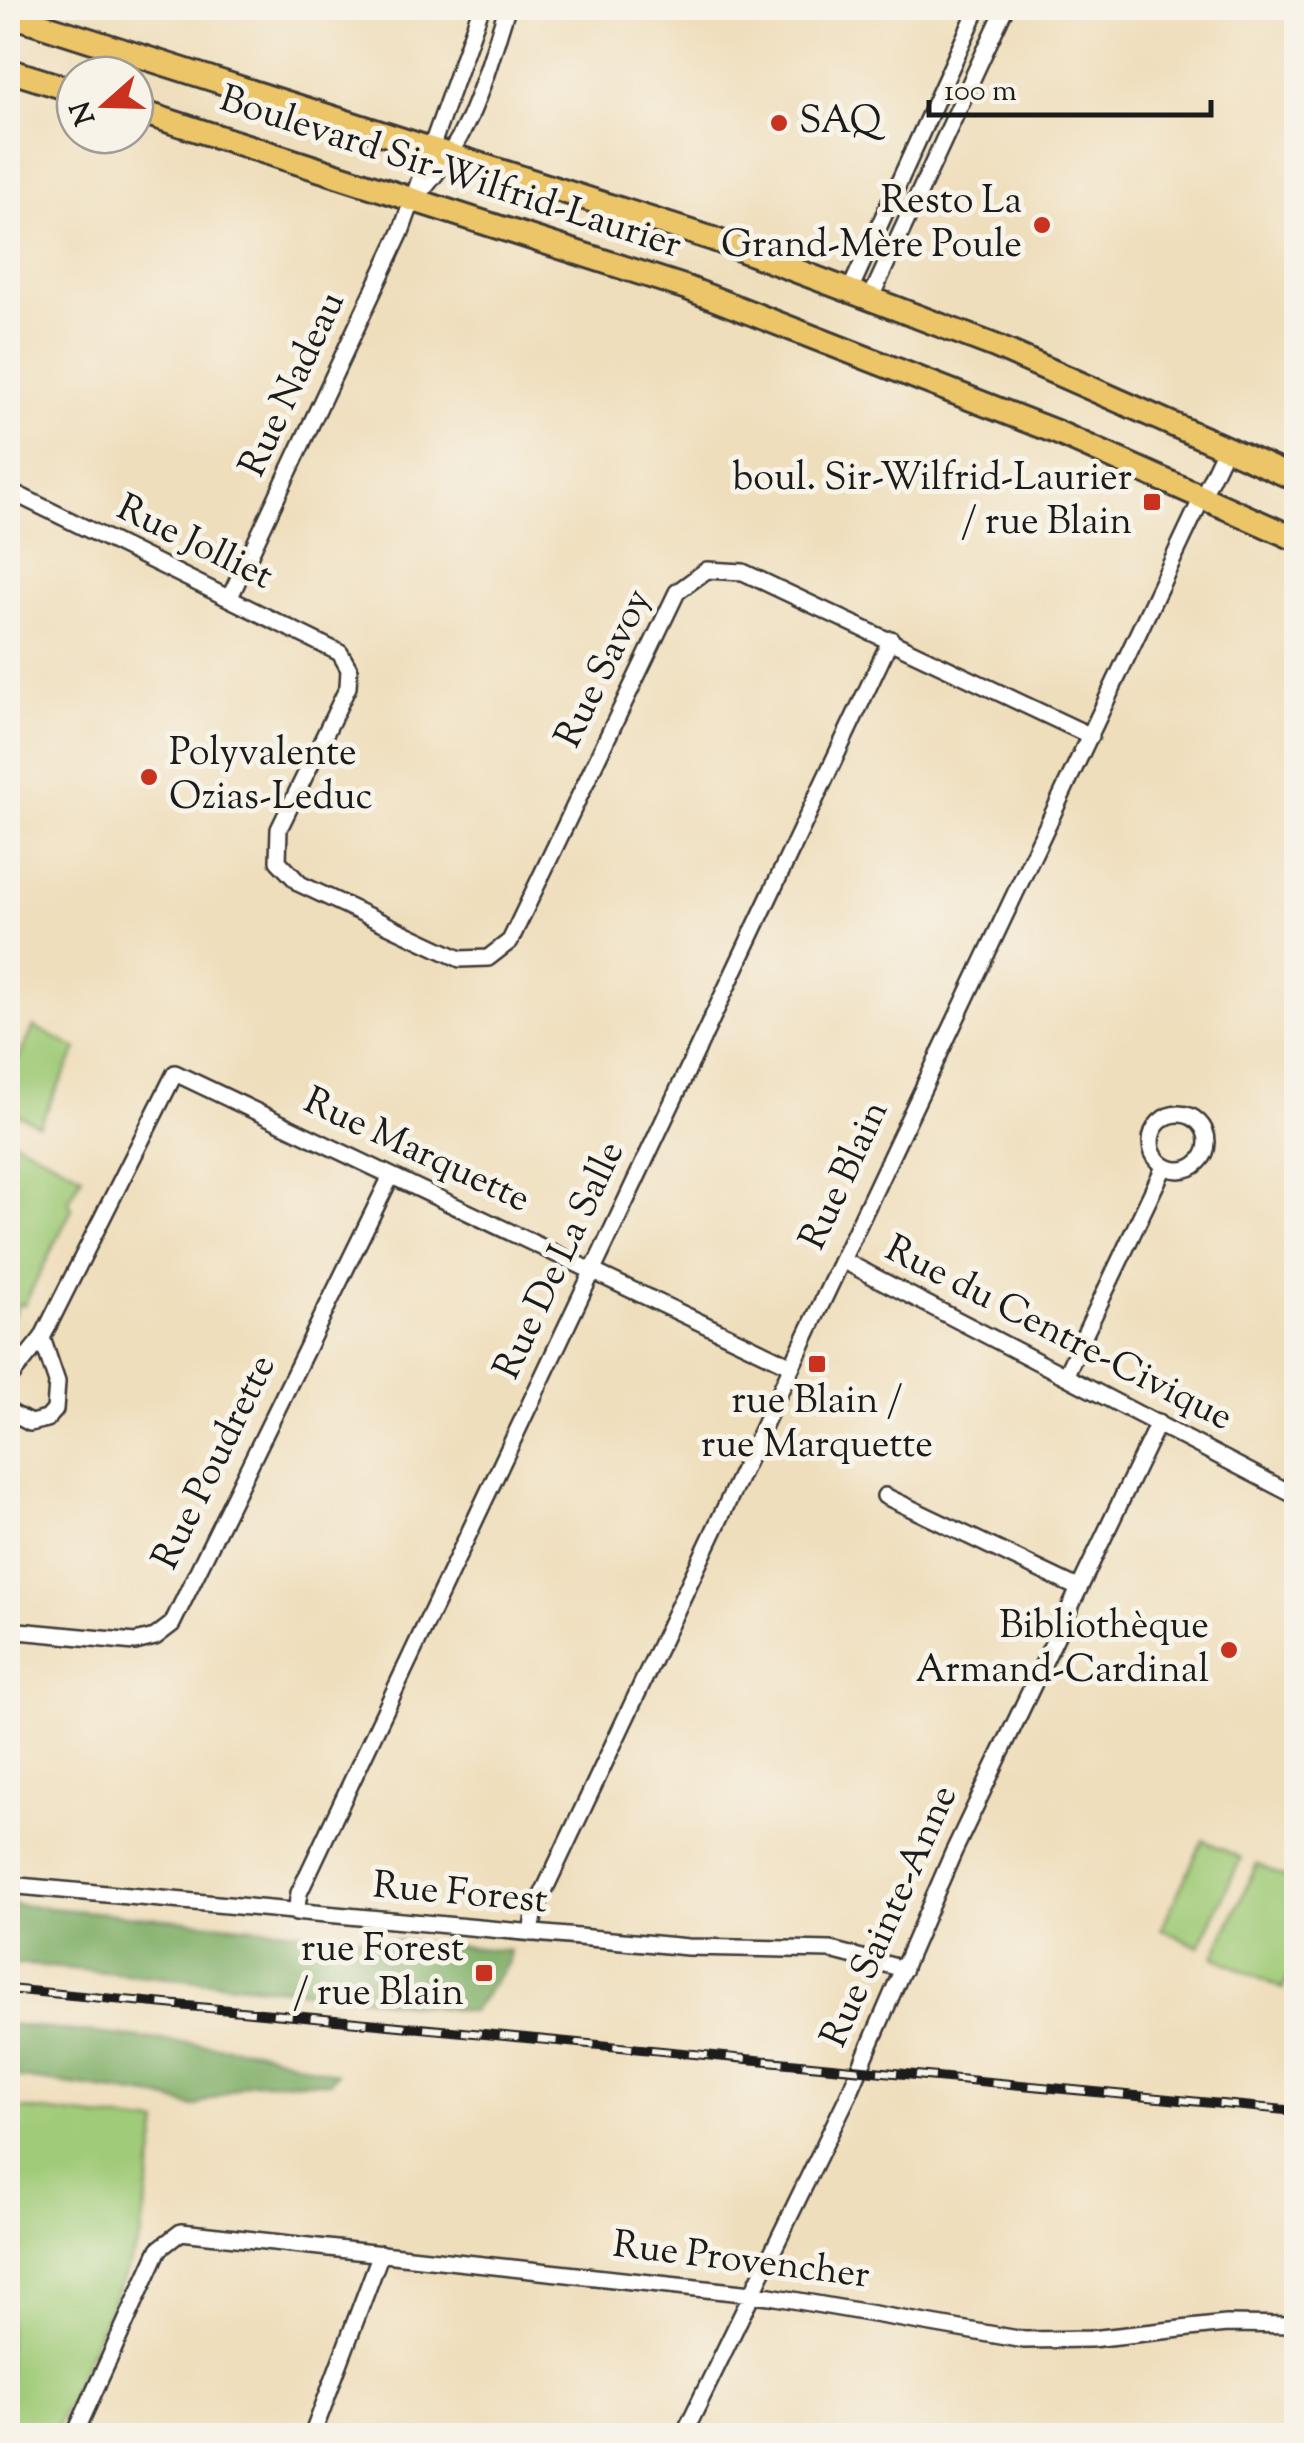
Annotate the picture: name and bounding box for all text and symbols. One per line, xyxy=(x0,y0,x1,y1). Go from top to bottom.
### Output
north arrow xyxy=(55,55,155,155)
scale bar xyxy=(929,55,1212,117)
text: 100 m xyxy=(944,71,1017,114)
street label: Boulevard Sir-Wilfrid-Laurier xyxy=(212,74,688,274)
text: N xyxy=(62,95,107,130)
place label: SAQ xyxy=(799,96,886,150)
marker: SAQ xyxy=(768,112,790,134)
place label: Resto La Grand-Mère Poule xyxy=(721,176,1022,274)
marker: Resto La Grand-Mère Poule xyxy=(1031,214,1053,236)
street label: Rue Nadeau xyxy=(228,283,360,486)
place label: boul. Sir-Wilfrid-Laurier / rue Blain xyxy=(732,453,1132,551)
street label: Rue Jolliet xyxy=(107,483,281,605)
marker: boul. Sir-Wilfrid-Laurier / rue Blain xyxy=(1141,491,1163,513)
street label: Rue Savoy xyxy=(543,580,667,758)
place label: Polyvalente Ozias-Leduc xyxy=(169,728,373,826)
marker: Polyvalente Ozias-Leduc xyxy=(138,766,160,788)
street label: Rue Marquette xyxy=(294,1076,538,1228)
street label: Rue Blain xyxy=(788,1093,904,1259)
street label: Rue De La Salle xyxy=(482,1133,640,1389)
street label: Rue du Centre-Civique xyxy=(875,1224,1241,1446)
street label: Rue Poudrette xyxy=(141,1346,291,1580)
marker: rue Blain / rue Marquette xyxy=(806,1353,828,1375)
place label: rue Blain / rue Marquette xyxy=(701,1376,933,1474)
place label: Bibliothèque Armand-Cardinal xyxy=(915,1601,1209,1699)
marker: Bibliothèque Armand-Cardinal xyxy=(1218,1639,1240,1661)
street label: Rue Sainte-Anne xyxy=(809,1777,973,2057)
street label: Rue Forest xyxy=(370,1860,550,1930)
place label: rue Forest / rue Blain xyxy=(293,1924,464,2022)
marker: rue Forest / rue Blain xyxy=(473,1962,495,1984)
street label: Rue Provencher xyxy=(610,2219,872,2305)

